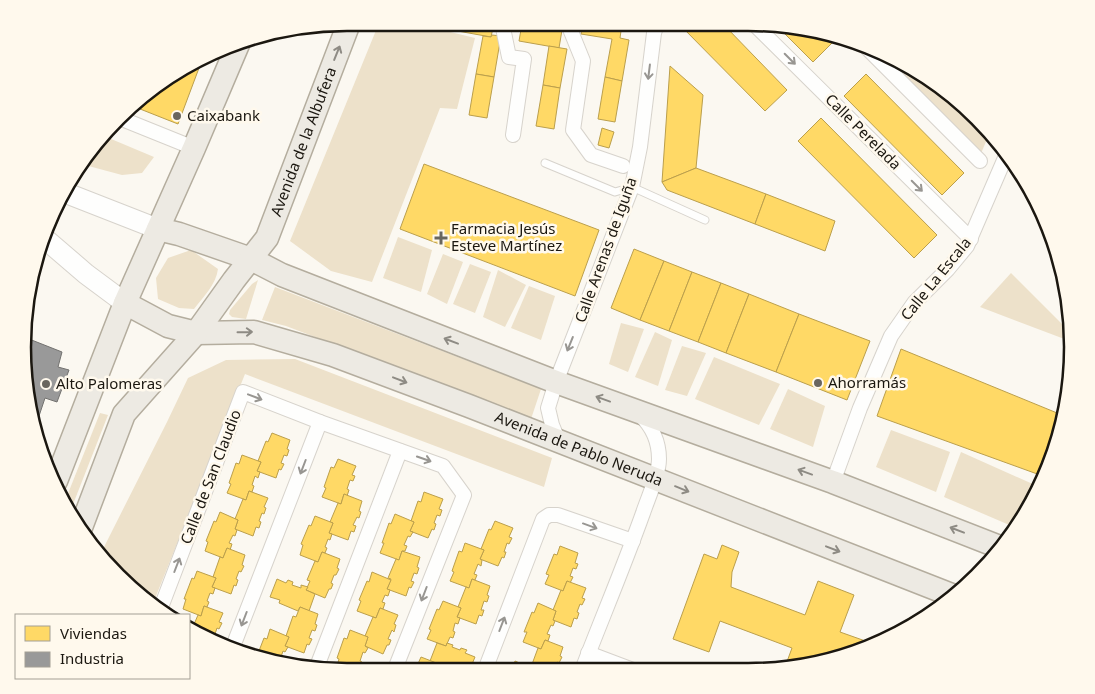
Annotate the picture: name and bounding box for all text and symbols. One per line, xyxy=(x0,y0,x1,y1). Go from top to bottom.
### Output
one-way arrow xyxy=(333,46,342,61)
one-way arrow xyxy=(783,53,795,65)
street label: Avenida de la Albufera xyxy=(265,64,340,219)
one-way arrow xyxy=(644,64,654,80)
street label: Calle Perelada xyxy=(821,89,906,174)
place label: Caixabank xyxy=(187,105,260,125)
marker: Caixabank xyxy=(171,110,183,122)
street label: Calle Arenas de Iguña xyxy=(569,174,641,325)
one-way arrow xyxy=(911,180,924,192)
place label: Farmacia Jesús Esteve Martínez xyxy=(451,218,562,255)
marker: Farmacia Jesús Esteve Martínez xyxy=(435,232,447,244)
street label: Calle La Escala xyxy=(895,233,975,324)
one-way arrow xyxy=(236,327,253,337)
one-way arrow xyxy=(444,336,459,345)
one-way arrow xyxy=(565,337,574,352)
place label: Ahorramás xyxy=(828,372,906,392)
place label: Alto Palomeras xyxy=(56,373,162,393)
one-way arrow xyxy=(392,376,407,385)
marker: Ahorramás xyxy=(812,377,824,389)
marker: Alto Palomeras xyxy=(40,378,52,390)
one-way arrow xyxy=(247,393,262,402)
one-way arrow xyxy=(596,394,611,403)
street label: Calle de San Claudio xyxy=(175,406,245,547)
street label: Avenida de Pablo Neruda xyxy=(492,406,666,490)
one-way arrow xyxy=(416,455,431,464)
one-way arrow xyxy=(298,459,307,475)
one-way arrow xyxy=(798,467,813,476)
one-way arrow xyxy=(674,485,689,495)
one-way arrow xyxy=(582,522,597,531)
one-way arrow xyxy=(950,525,965,534)
one-way arrow xyxy=(825,545,840,554)
one-way arrow xyxy=(173,558,182,573)
one-way arrow xyxy=(419,586,429,601)
one-way arrow xyxy=(239,611,248,626)
legend xyxy=(15,614,190,679)
one-way arrow xyxy=(498,617,507,632)
text: Viviendas xyxy=(60,623,127,643)
text: Industria xyxy=(60,648,124,668)

